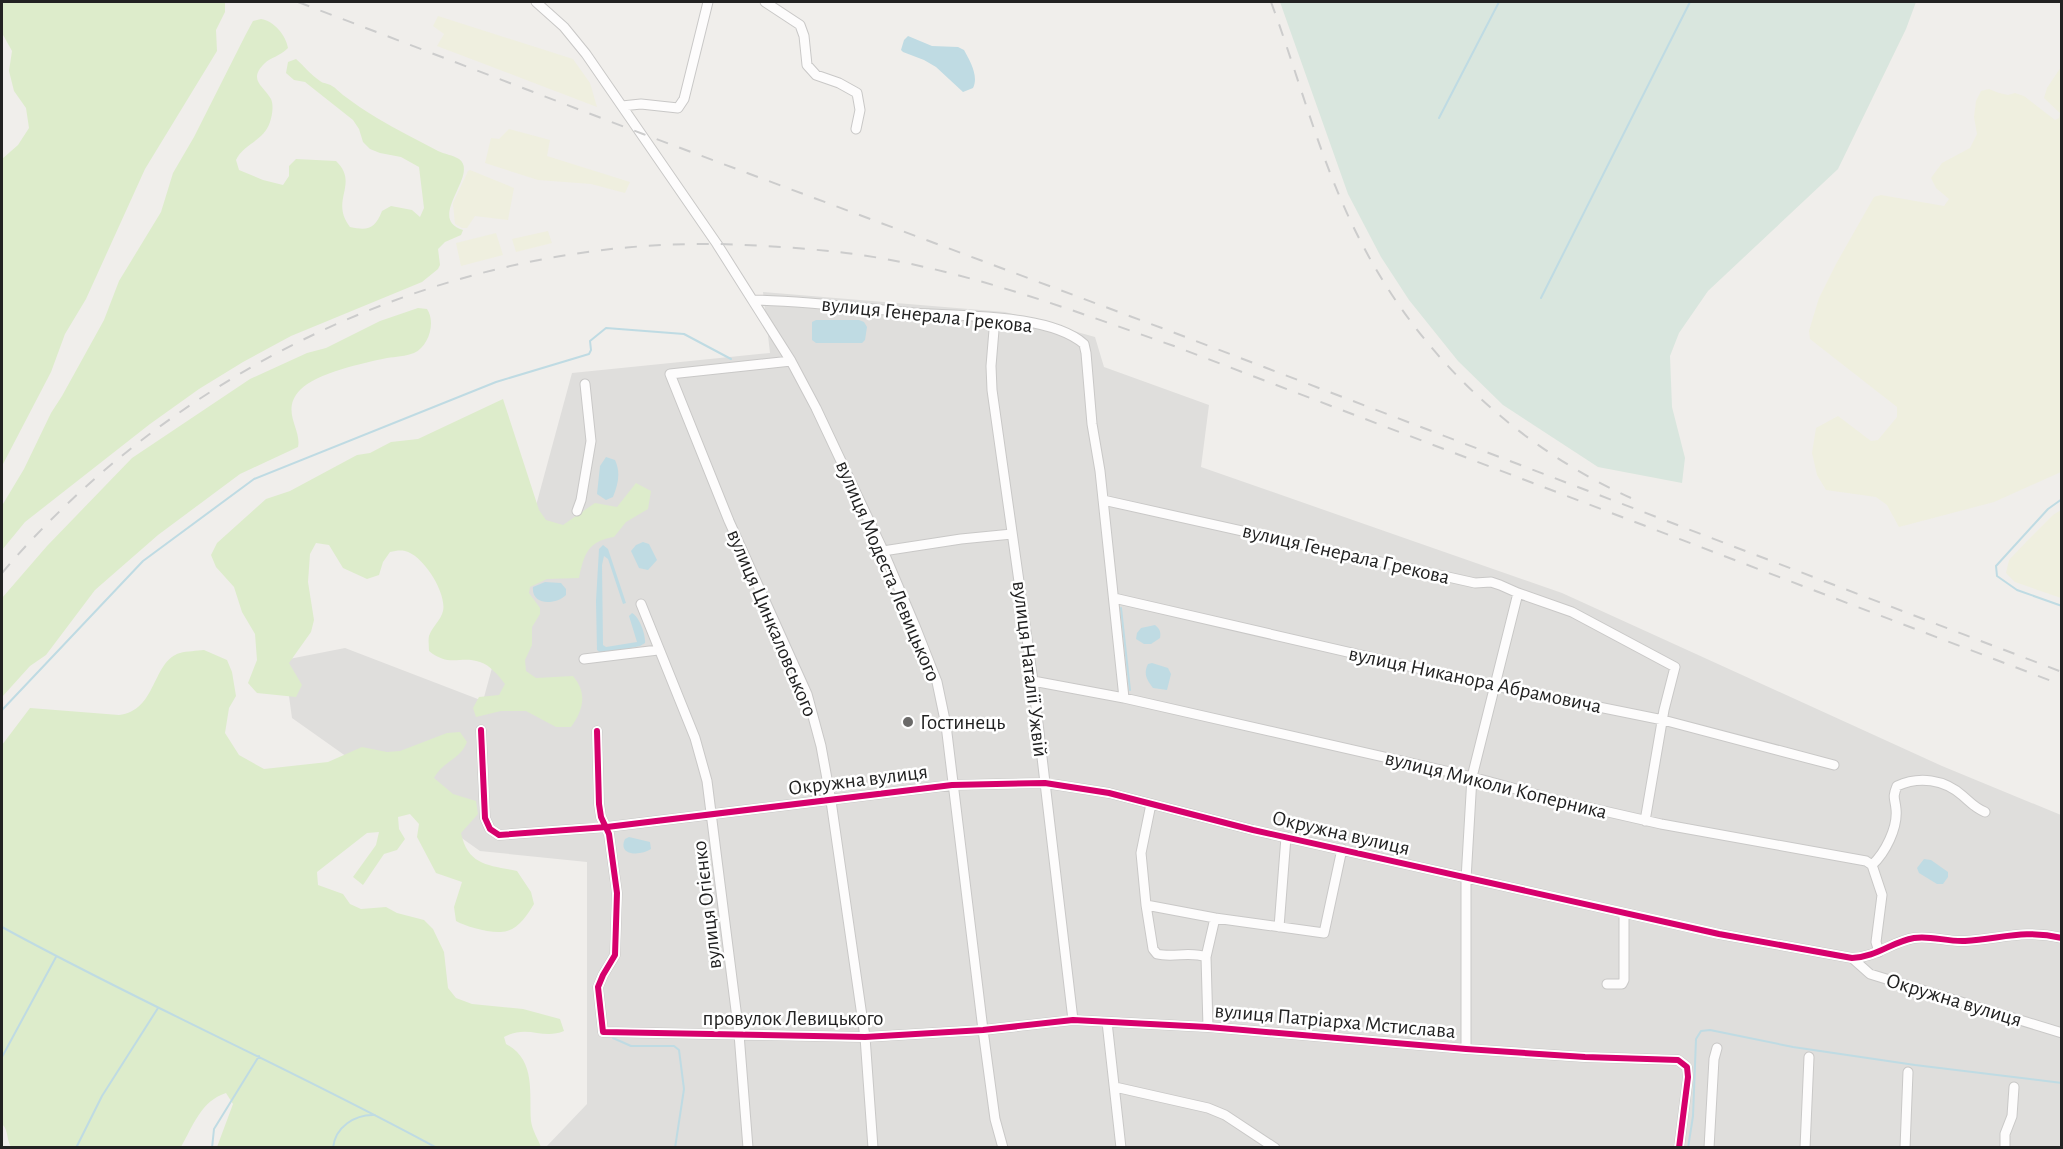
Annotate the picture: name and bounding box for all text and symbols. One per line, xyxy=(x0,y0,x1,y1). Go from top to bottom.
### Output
street label: вулиця Генерала Грекова xyxy=(820,293,1034,337)
street label: вулиця Модеста Левицького xyxy=(832,458,944,684)
street label: вулиця Генерала Грекова xyxy=(1240,520,1452,588)
street label: вулиця Цинкаловського xyxy=(723,526,821,720)
street label: вулиця Наталії Ужвій xyxy=(1009,580,1051,758)
street label: вулиця Никанора Абрамовича xyxy=(1347,643,1604,717)
place label: Гостинець xyxy=(920,712,1005,733)
marker: Гостинець xyxy=(901,715,915,729)
street label: вулиця Миколи Коперника xyxy=(1383,747,1610,823)
street label: Окружна вулиця xyxy=(787,761,929,799)
street label: Окружна вулиця xyxy=(1270,807,1412,859)
street label: вулиця Огієнко xyxy=(689,840,725,970)
street label: Окружна вулиця xyxy=(1884,969,2024,1031)
street label: вулиця Патріарха Мстислава xyxy=(1214,1000,1457,1042)
street label: провулок Левицького xyxy=(703,1008,883,1029)

